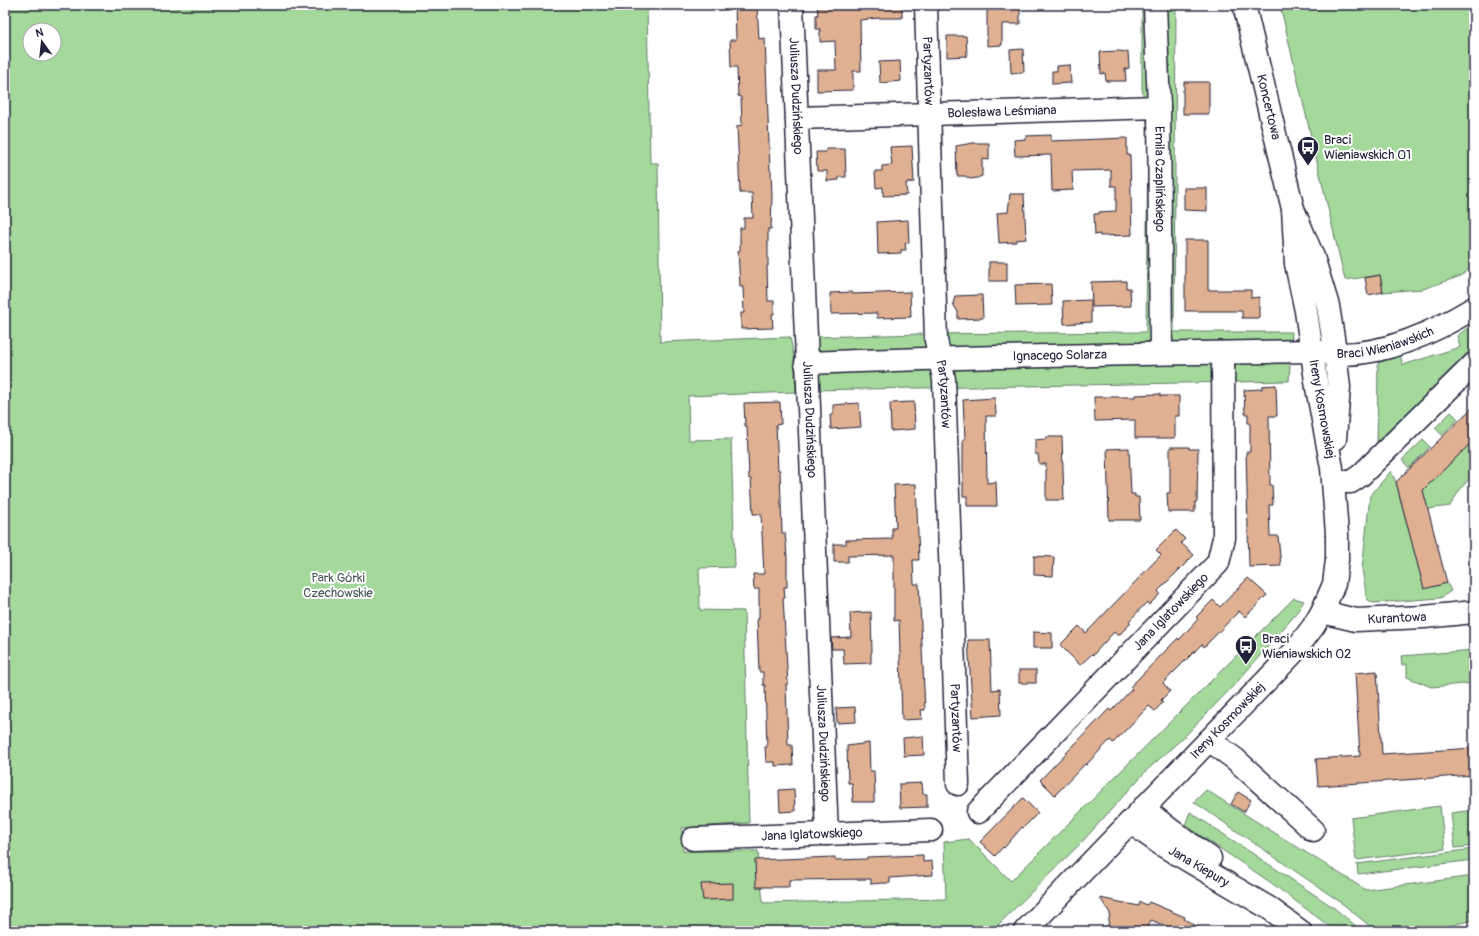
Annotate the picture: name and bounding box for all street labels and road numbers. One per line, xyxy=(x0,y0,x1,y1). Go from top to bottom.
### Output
street label: Partyzantów xyxy=(919,36,937,106)
street label: Juliusza Dudzińskiego xyxy=(785,37,806,155)
street label: Koncertowa xyxy=(1253,73,1284,141)
street label: Bolesława Leśmiana xyxy=(947,102,1057,121)
street label: Emila Czaplińskiego xyxy=(1151,126,1168,232)
street label: Braci Wieniawskich xyxy=(1337,323,1436,362)
street label: Ignacego Solarza xyxy=(1013,347,1107,365)
street label: Partyzantów xyxy=(932,358,954,429)
street label: Ireny Kosmowskiej xyxy=(1305,358,1339,460)
street label: Juliusza Dudzińskiego xyxy=(799,361,820,479)
street label: Jana Iglatowskiego xyxy=(1130,570,1212,654)
street label: Kurantowa xyxy=(1367,609,1427,627)
street label: Ireny Kosmowskiej xyxy=(1187,679,1268,763)
street label: Partyzantów xyxy=(947,683,965,753)
street label: Juliusza Dudzińskiego xyxy=(813,684,834,802)
street label: Jana Iglatowskiego xyxy=(761,825,863,844)
street label: Jana Kiepury xyxy=(1166,843,1232,891)

